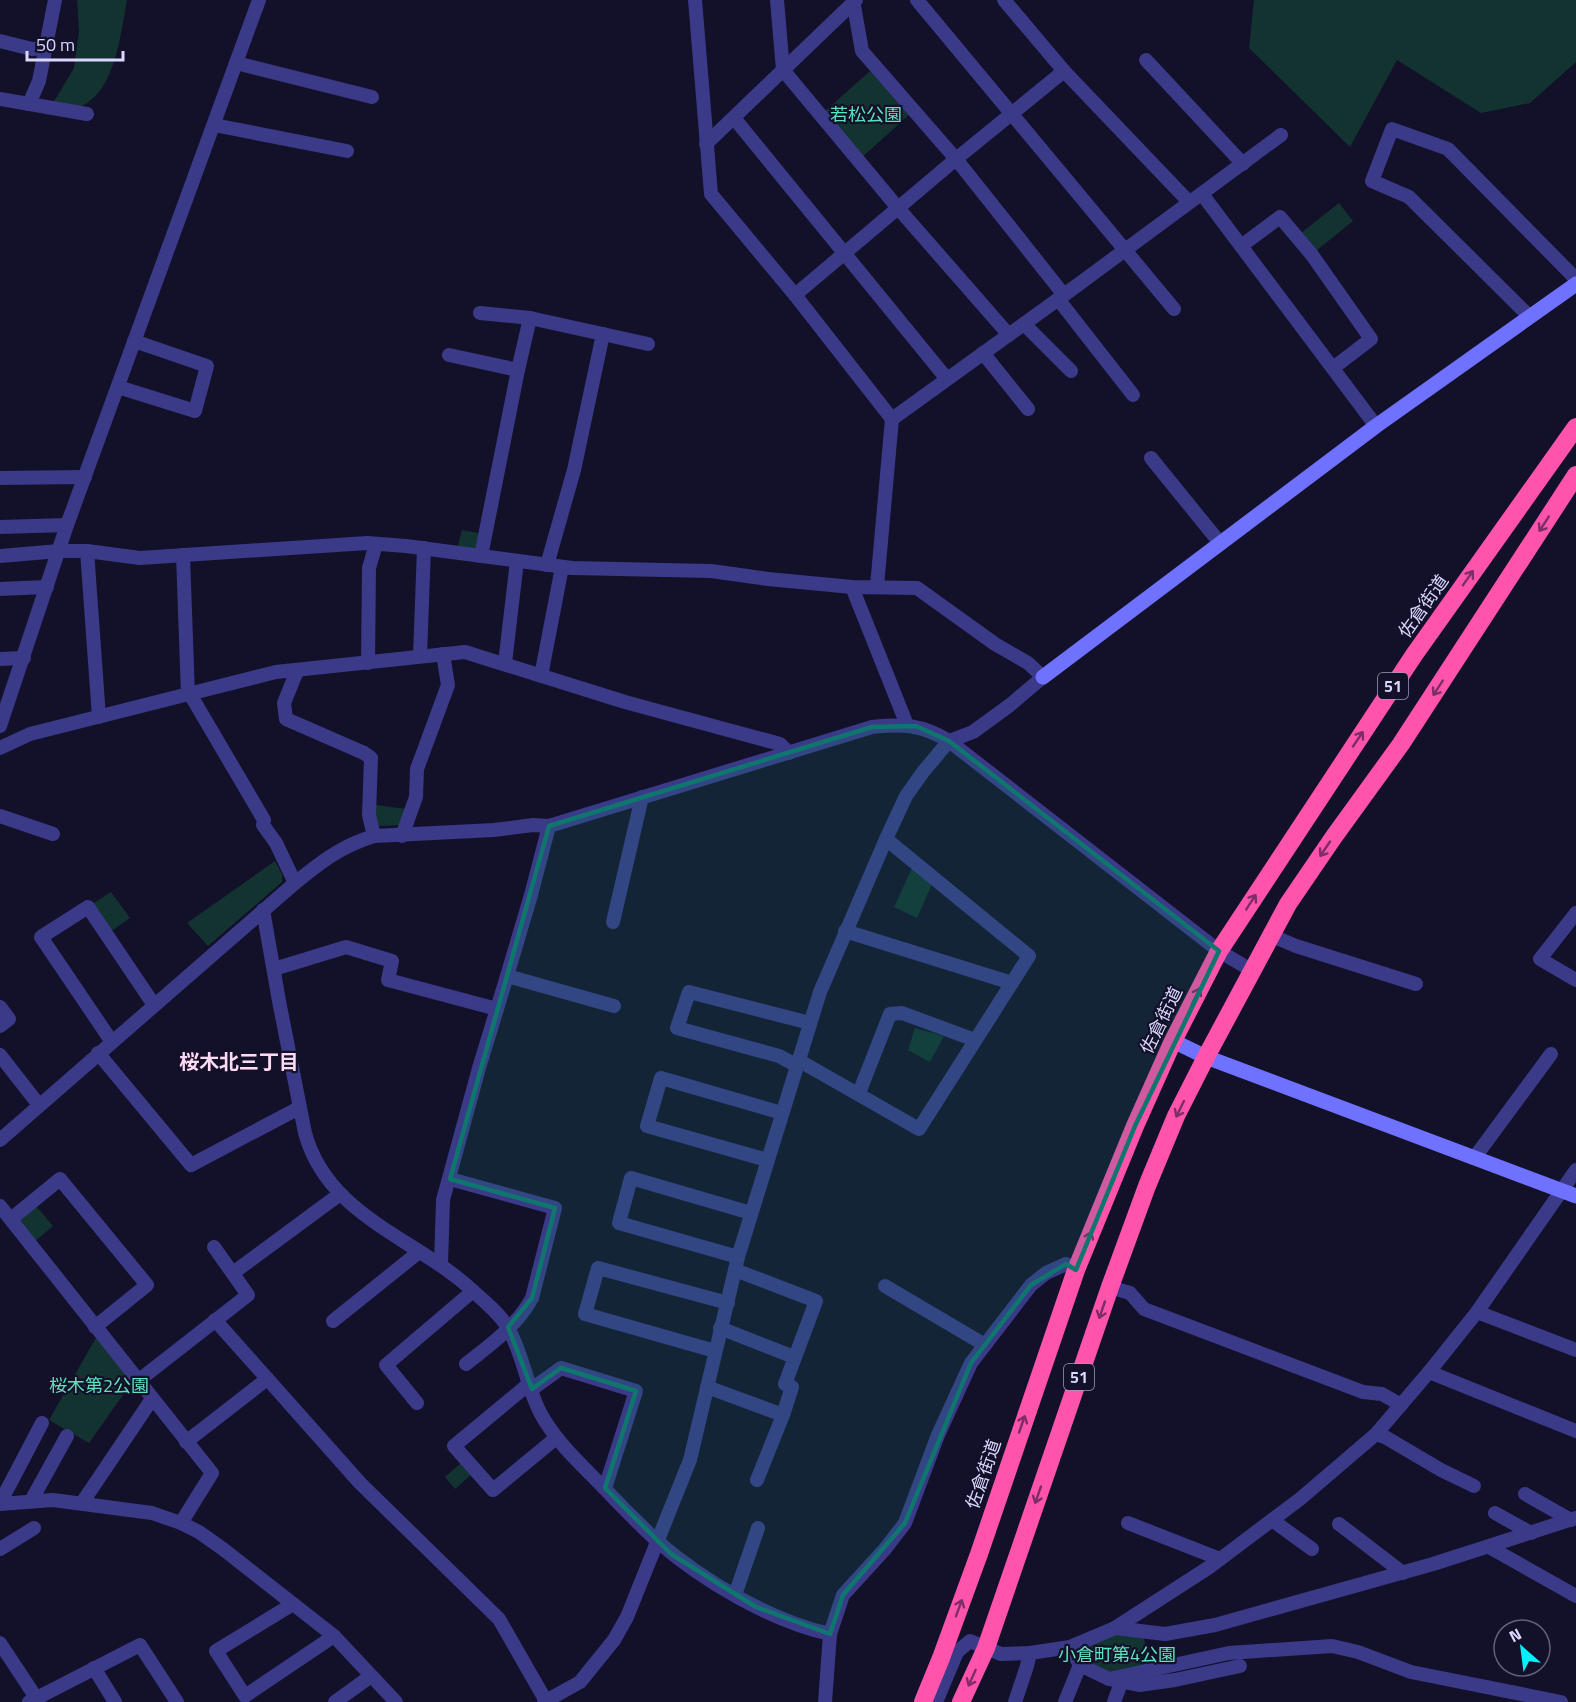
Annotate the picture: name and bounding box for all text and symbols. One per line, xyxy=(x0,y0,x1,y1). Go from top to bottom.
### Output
scale bar xyxy=(27,24,123,62)
text: 50 m xyxy=(36,31,75,58)
park label: 若松公園 xyxy=(830,101,902,128)
one-way arrow xyxy=(1538,515,1550,532)
street label: 佐倉街道 xyxy=(1391,569,1455,643)
one-way arrow xyxy=(1462,571,1474,587)
road number: 51 xyxy=(1378,673,1408,699)
one-way arrow xyxy=(1432,679,1444,696)
one-way arrow xyxy=(1352,731,1364,748)
one-way arrow xyxy=(1319,841,1331,857)
one-way arrow xyxy=(1245,894,1257,911)
street label: 佐倉街道 xyxy=(1133,982,1189,1058)
one-way arrow xyxy=(1190,988,1202,1005)
district label: 桜木北三丁目 xyxy=(179,1046,299,1077)
one-way arrow xyxy=(1173,1099,1185,1117)
one-way arrow xyxy=(1083,1232,1094,1250)
one-way arrow xyxy=(1096,1300,1107,1319)
road number: 51 xyxy=(1064,1364,1094,1390)
park label: 桜木第2公園 xyxy=(49,1372,149,1399)
one-way arrow xyxy=(1017,1415,1028,1434)
street label: 佐倉街道 xyxy=(959,1436,1007,1512)
one-way arrow xyxy=(1032,1485,1043,1504)
one-way arrow xyxy=(954,1599,965,1618)
north arrow xyxy=(1492,1618,1552,1678)
text: N xyxy=(1504,1622,1525,1648)
park label: 小倉町第4公園 xyxy=(1058,1641,1176,1668)
one-way arrow xyxy=(966,1668,977,1686)

